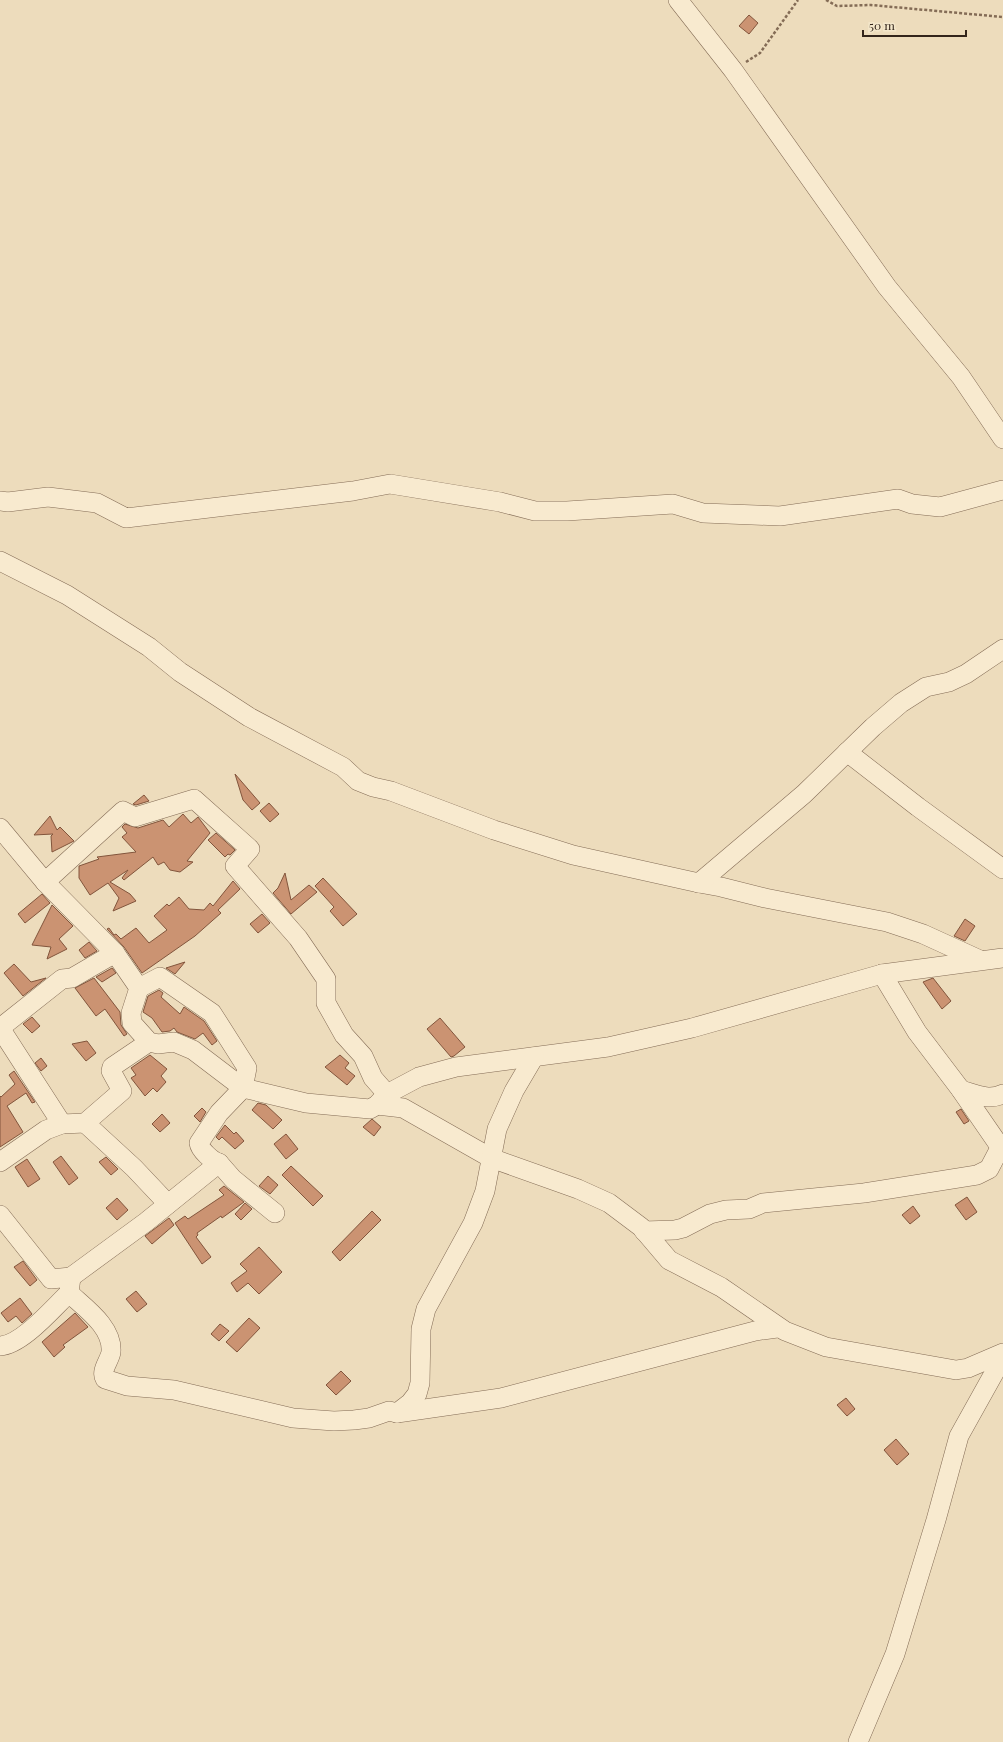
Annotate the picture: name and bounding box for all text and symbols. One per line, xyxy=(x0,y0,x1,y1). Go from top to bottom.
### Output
scale bar xyxy=(863,12,966,38)
text: 50 m xyxy=(869,17,895,33)

